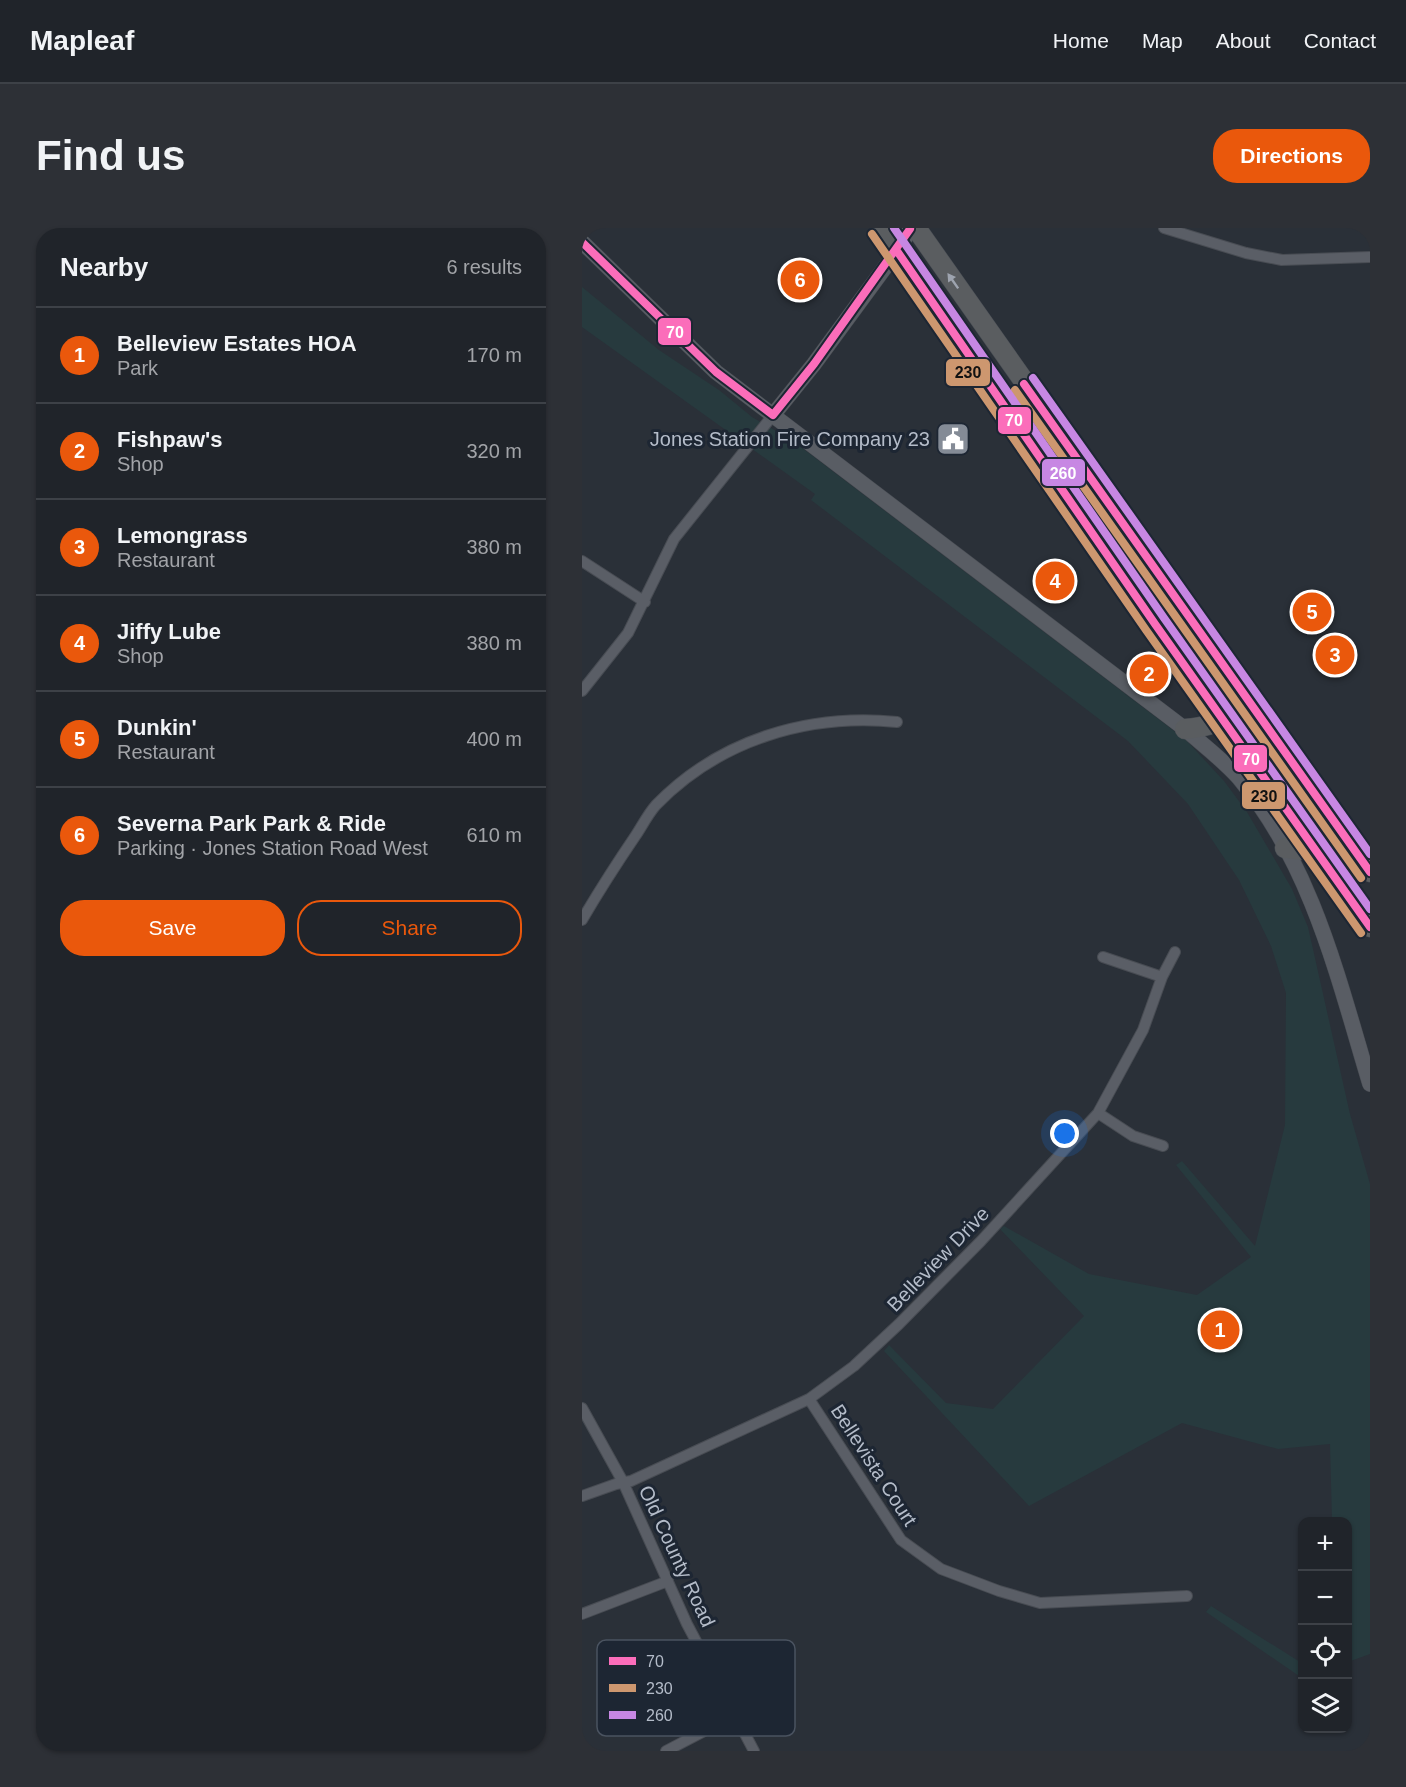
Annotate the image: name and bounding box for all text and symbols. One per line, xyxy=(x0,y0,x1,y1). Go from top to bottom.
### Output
text: Mapleaf xyxy=(30,25,134,56)
text: Home xyxy=(1053,29,1109,52)
text: Map xyxy=(1142,29,1183,52)
text: About xyxy=(1216,29,1271,52)
text: Contact xyxy=(1304,29,1376,52)
button: Directions xyxy=(1213,129,1370,183)
text: Find us xyxy=(36,132,185,179)
text: Nearby xyxy=(60,252,148,282)
text: 6 results xyxy=(446,256,522,278)
pin: 6 xyxy=(780,257,820,302)
one-way arrow xyxy=(948,273,959,289)
line badge: 70 xyxy=(657,317,692,346)
text: 70 xyxy=(666,324,684,341)
text: Belleview Estates HOA xyxy=(117,331,357,356)
text: 1 xyxy=(74,344,85,366)
text: 170 m xyxy=(466,344,522,366)
text: Park xyxy=(117,357,158,379)
line badge: 230 xyxy=(945,358,991,387)
text: 230 xyxy=(955,364,981,381)
line badge: 70 xyxy=(997,406,1032,435)
text: 70 xyxy=(1005,412,1023,429)
public building icon: Jones Station Fire Company 23 xyxy=(935,421,971,457)
text: Fishpaw's xyxy=(117,427,222,452)
place label: Jones Station Fire Company 23 xyxy=(650,428,930,450)
text: 2 xyxy=(74,440,85,462)
text: 320 m xyxy=(466,440,522,462)
text: Shop xyxy=(117,453,164,475)
line badge: 260 xyxy=(1041,458,1086,487)
text: 260 xyxy=(1050,465,1076,482)
text: Lemongrass xyxy=(117,523,248,548)
text: 3 xyxy=(74,536,85,558)
text: 380 m xyxy=(466,536,522,558)
text: Restaurant xyxy=(117,549,215,571)
pin: 4 xyxy=(1036,558,1074,604)
pin: 5 xyxy=(1292,590,1332,634)
text: Jiffy Lube xyxy=(117,619,221,644)
text: 4 xyxy=(74,632,85,654)
text: 380 m xyxy=(466,632,522,654)
pin: 3 xyxy=(1316,632,1354,678)
text: Shop xyxy=(117,645,164,667)
pin: 2 xyxy=(1130,652,1168,696)
text: Dunkin' xyxy=(117,715,197,740)
text: 5 xyxy=(74,728,85,750)
text: 400 m xyxy=(466,728,522,750)
text: Restaurant xyxy=(117,741,215,763)
line badge: 70 xyxy=(1233,744,1268,773)
text: 70 xyxy=(1242,751,1260,768)
line badge: 230 xyxy=(1241,781,1286,810)
text: 230 xyxy=(1251,788,1277,805)
text: Severna Park Park & Ride xyxy=(117,811,386,836)
text: 6 xyxy=(74,824,85,846)
text: 610 m xyxy=(466,824,522,846)
text: Parking · Jones Station Road West xyxy=(117,837,428,859)
button: Save xyxy=(60,900,285,956)
button: Share xyxy=(297,900,522,956)
your location xyxy=(1050,1119,1079,1148)
street label: Belleview Drive xyxy=(883,1202,993,1316)
pin: 1 xyxy=(1200,1308,1240,1352)
street label: Bellevista Court xyxy=(827,1400,922,1530)
street label: Old County Road xyxy=(635,1482,719,1630)
map controls xyxy=(1298,1517,1352,1733)
button: + xyxy=(1298,1517,1352,1571)
button: − xyxy=(1298,1571,1352,1625)
button: locate xyxy=(1298,1625,1352,1679)
legend xyxy=(597,1640,795,1736)
text: 70 xyxy=(646,1653,664,1670)
button: layers xyxy=(1298,1679,1352,1733)
text: 230 xyxy=(646,1680,673,1697)
text: 260 xyxy=(646,1707,673,1724)

